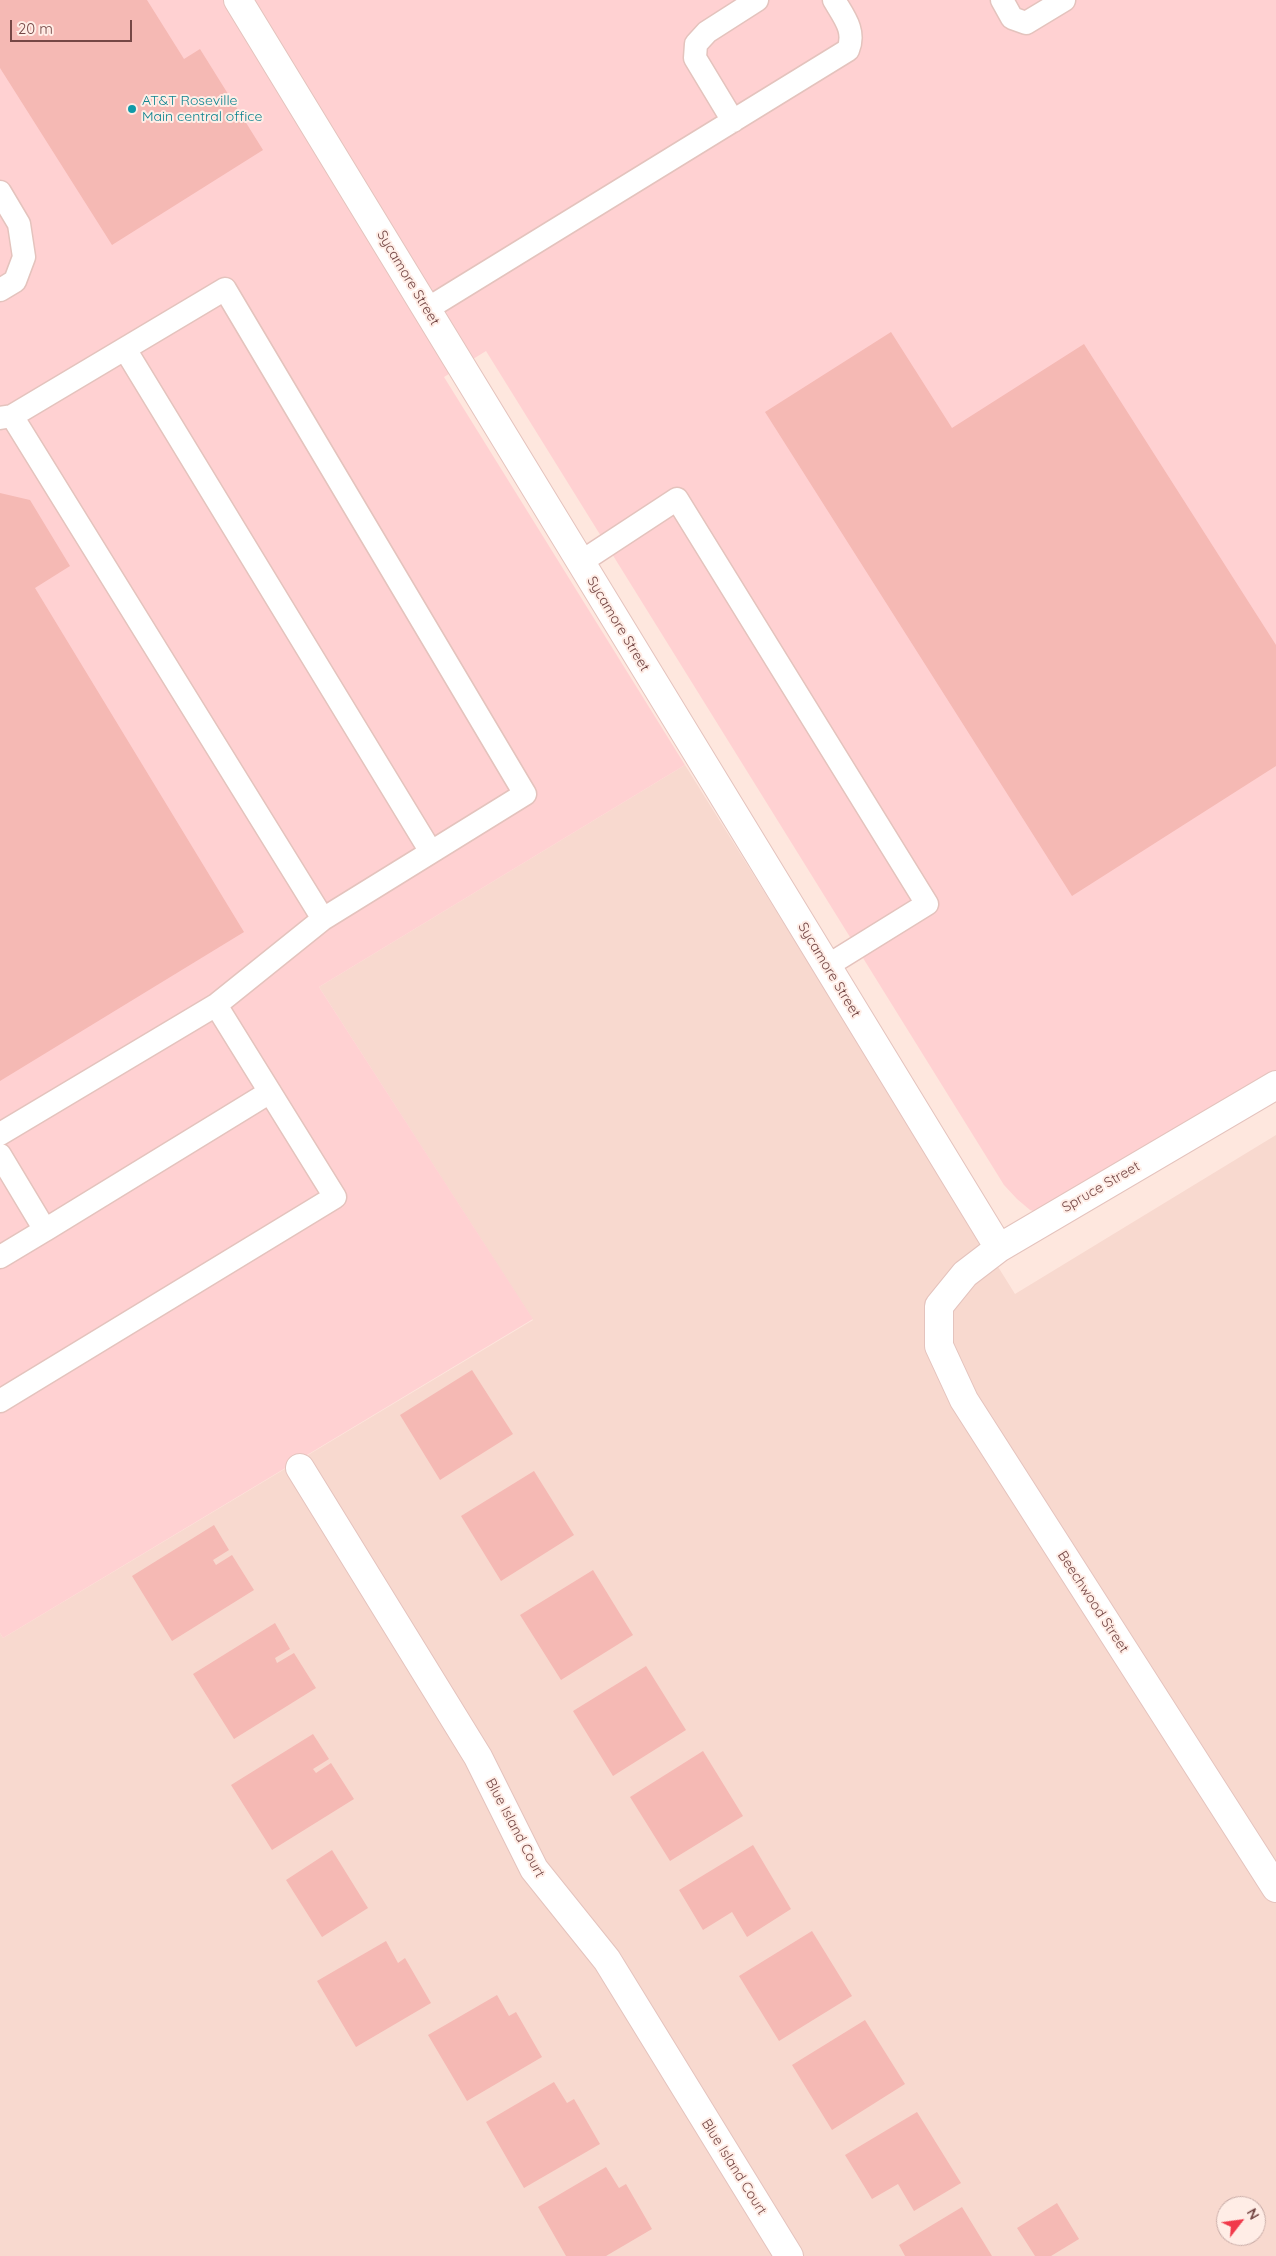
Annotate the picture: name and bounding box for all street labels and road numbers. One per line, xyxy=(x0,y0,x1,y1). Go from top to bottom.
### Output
street label: Sycamore Street xyxy=(373,227,443,329)
street label: Sycamore Street xyxy=(583,573,653,675)
street label: Sycamore Street xyxy=(794,919,864,1021)
street label: Spruce Street xyxy=(1059,1158,1143,1216)
street label: Beechwood Street xyxy=(1054,1548,1132,1656)
street label: Blue Island Court xyxy=(482,1776,548,1880)
street label: Blue Island Court xyxy=(698,2116,770,2218)

